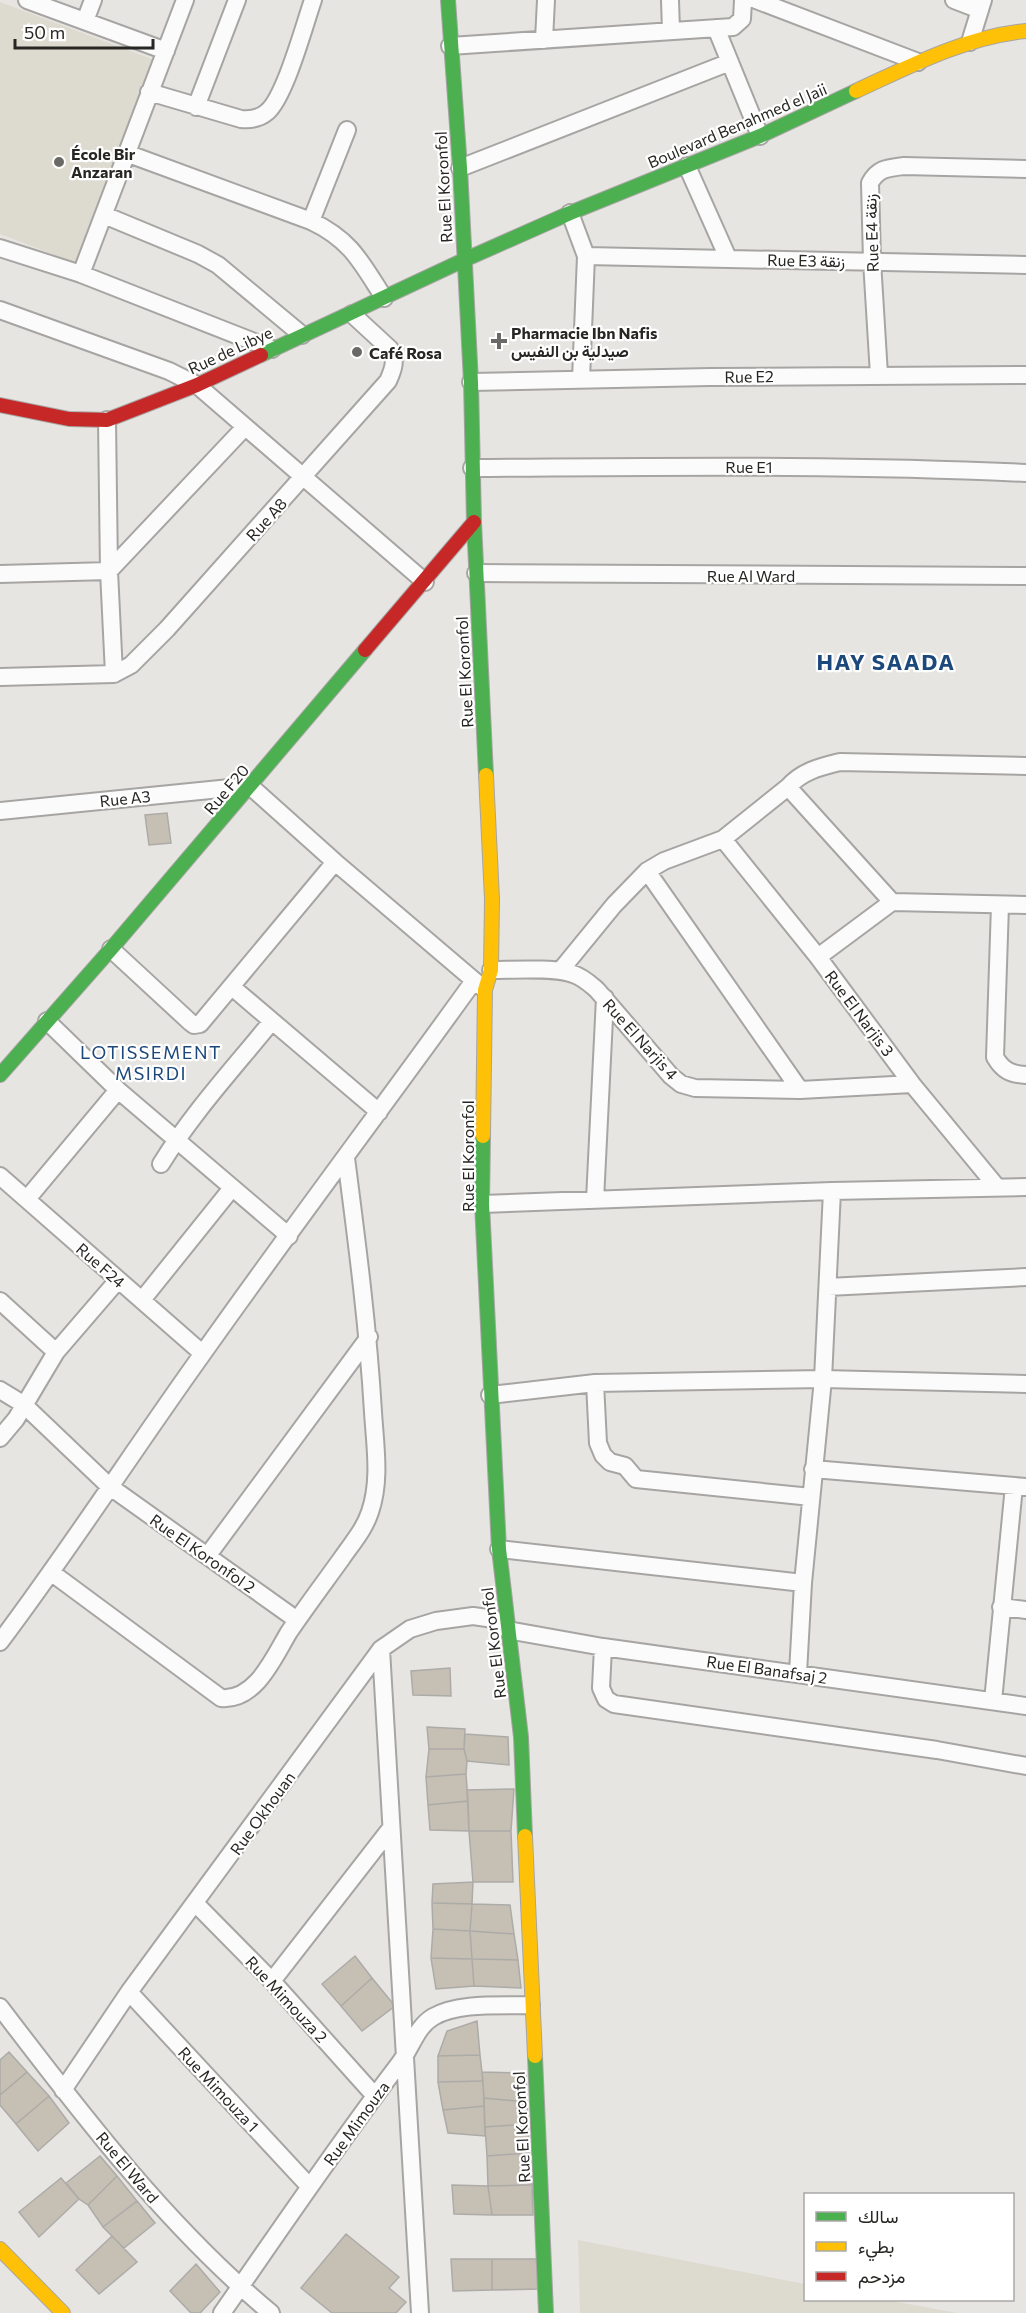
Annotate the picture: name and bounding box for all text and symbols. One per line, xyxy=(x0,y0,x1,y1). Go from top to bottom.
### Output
scale bar xyxy=(15,12,153,50)
text: 50 m xyxy=(24,21,65,43)
street label: Boulevard Benahmed el Jaii xyxy=(644,79,830,171)
street label: Rue El Koronfol xyxy=(431,131,455,243)
place label: École Bir Anzaran xyxy=(71,144,136,181)
marker: École Bir Anzaran xyxy=(52,155,66,169)
street label: Rue E4 زنقة xyxy=(860,193,884,272)
street label: Rue E3 زنقة xyxy=(767,250,845,272)
street label: Rue de Libye xyxy=(185,322,275,378)
place label: Pharmacie Ibn Nafis صيدلية بن النفيس xyxy=(511,323,657,361)
marker: Pharmacie Ibn Nafis صيدلية بن النفيس xyxy=(492,334,506,348)
place label: Café Rosa xyxy=(369,343,442,362)
marker: Café Rosa xyxy=(350,345,364,359)
street label: Rue E2 xyxy=(724,366,774,386)
street label: Rue E1 xyxy=(725,457,773,476)
street label: Rue A8 xyxy=(242,494,290,544)
street label: Rue Al Ward xyxy=(707,566,795,585)
street label: Rue El Koronfol xyxy=(452,616,476,728)
district label: HAY SAADA xyxy=(817,648,955,675)
street label: Rue F20 xyxy=(200,760,252,818)
street label: Rue A3 xyxy=(99,786,151,810)
street label: Rue El Narjis 3 xyxy=(822,966,898,1060)
street label: Rue El Narjis 4 xyxy=(600,994,683,1084)
district label: LOTISSEMENT MSIRDI xyxy=(80,1041,222,1084)
street label: Rue El Koronfol xyxy=(458,1100,477,1212)
street label: Rue F24 xyxy=(73,1239,130,1292)
street label: Rue El Koronfol 2 xyxy=(147,1510,259,1596)
street label: Rue El Koronfol xyxy=(477,1586,509,1700)
street label: Rue El Banafsaj 2 xyxy=(705,1651,829,1687)
street label: Rue Okhouan xyxy=(226,1768,298,1858)
street label: Rue Mimouza 2 xyxy=(242,1952,332,2046)
street label: Rue Mimouza 1 xyxy=(175,2043,263,2135)
street label: Rue El Koronfol xyxy=(509,2071,533,2183)
street label: Rue Mimouza xyxy=(319,2077,393,2169)
street label: Rue El Ward xyxy=(93,2128,163,2206)
legend xyxy=(804,2193,1014,2301)
text: سالك xyxy=(858,2205,898,2227)
text: بطيء xyxy=(858,2235,894,2262)
text: مزدحم xyxy=(858,2265,905,2289)

